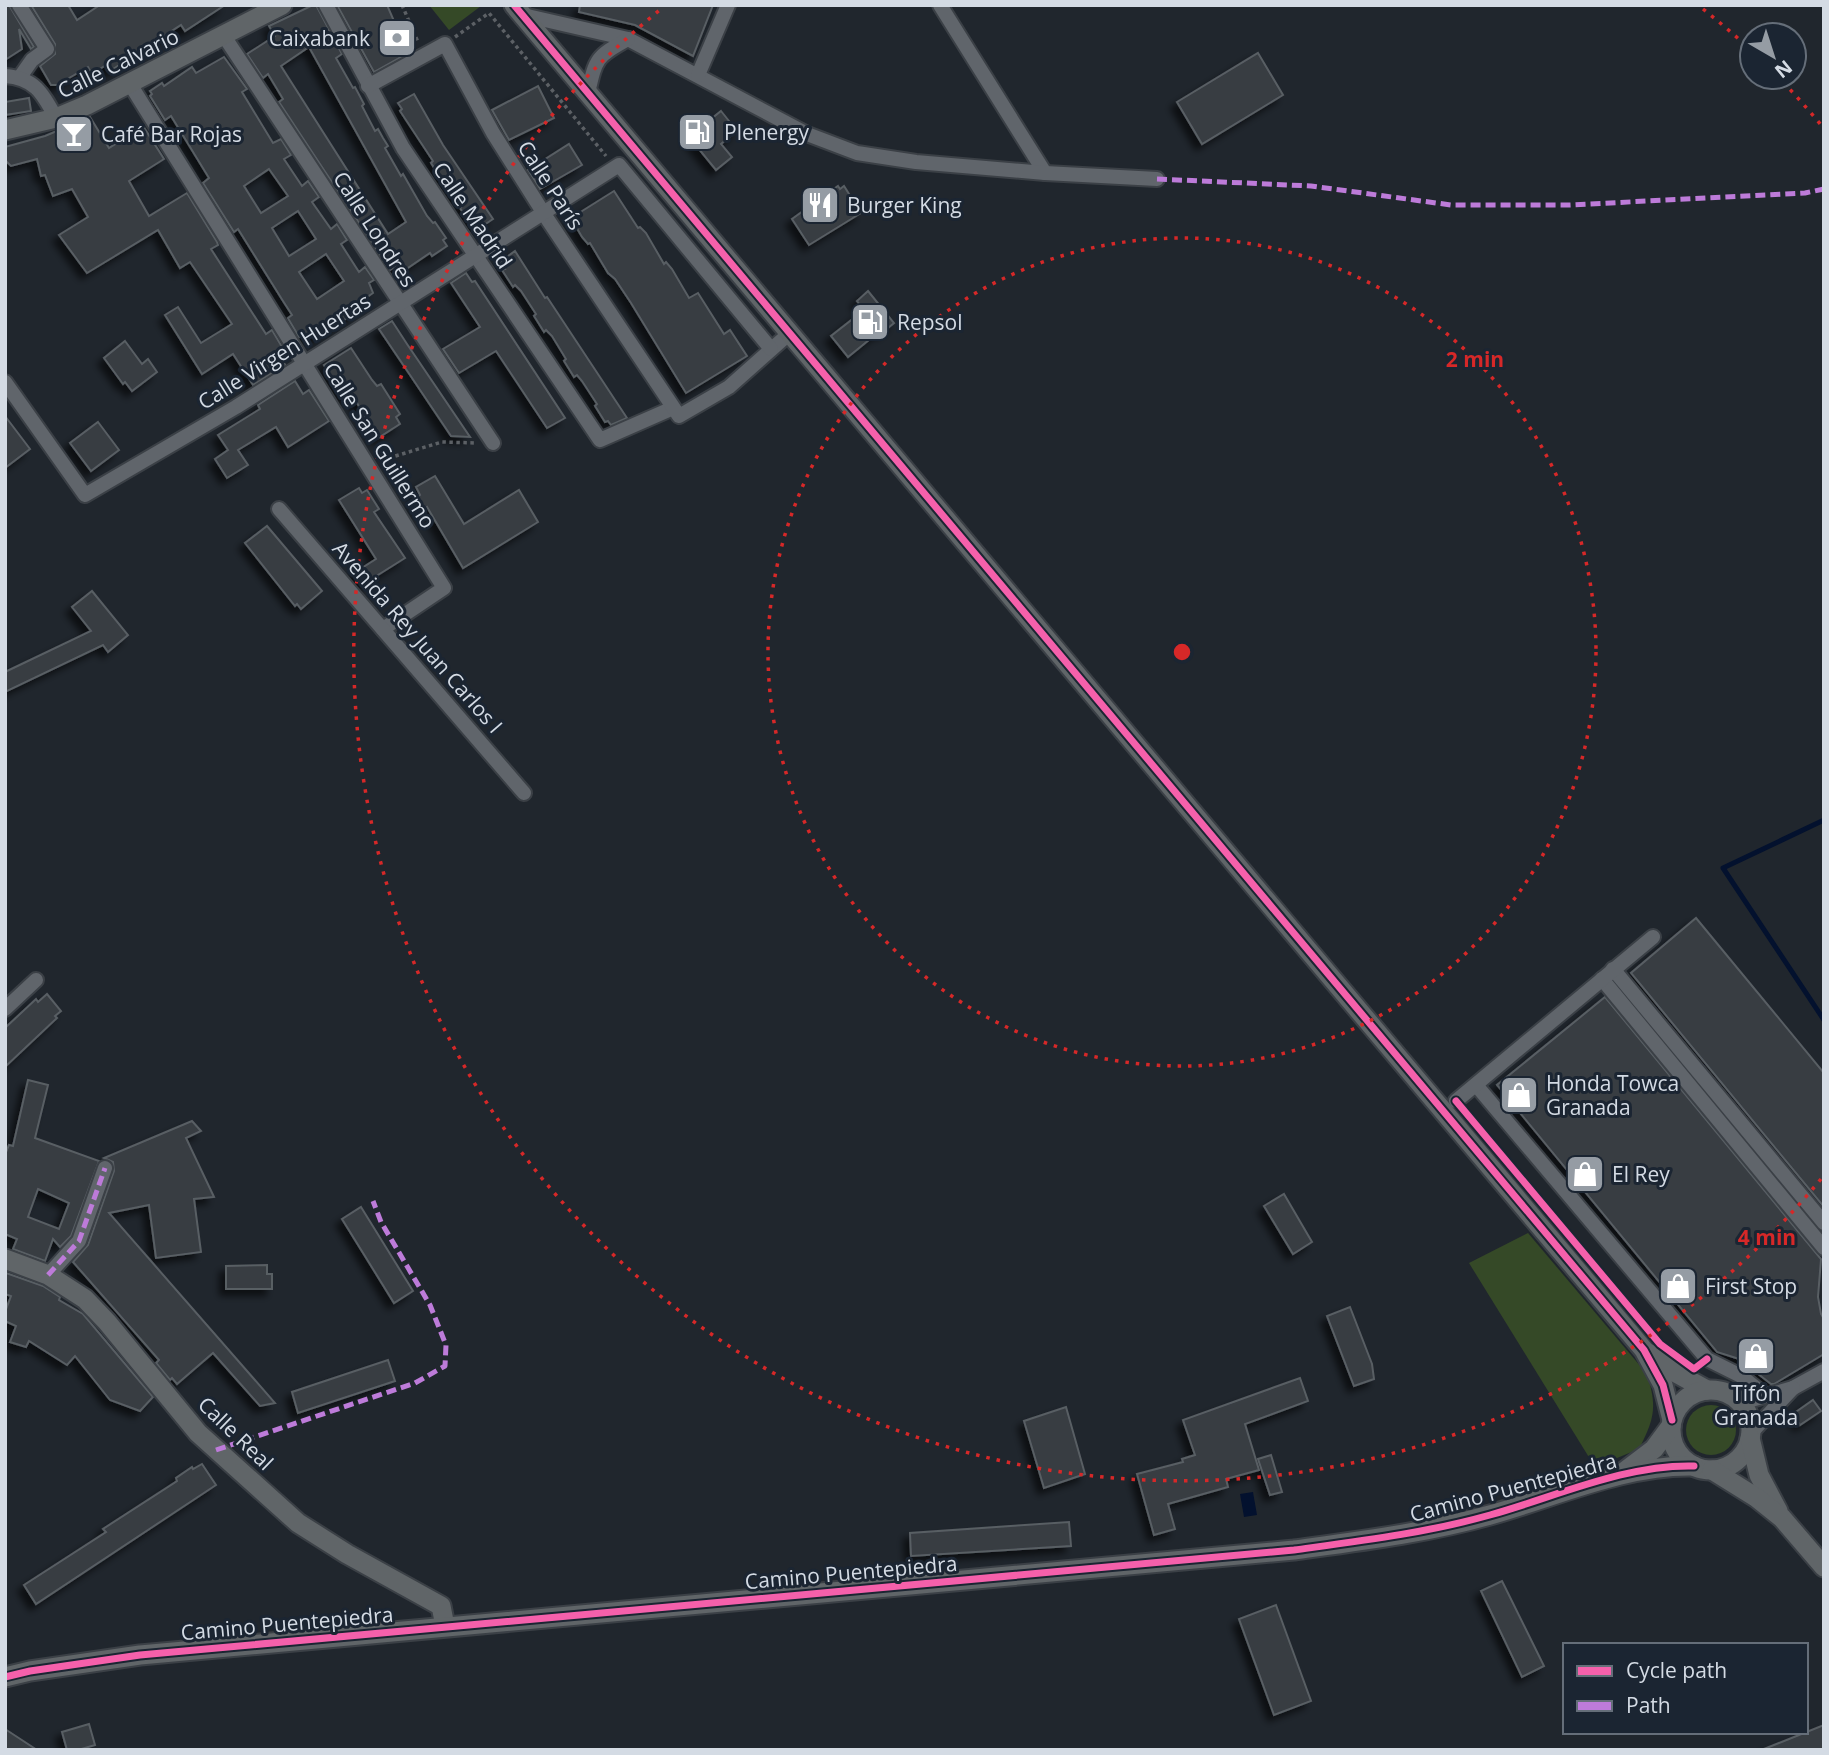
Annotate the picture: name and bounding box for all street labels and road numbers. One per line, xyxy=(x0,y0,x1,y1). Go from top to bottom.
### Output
street label: Calle Calvario xyxy=(53,22,183,104)
street label: Calle París xyxy=(512,135,590,235)
street label: Calle Madrid xyxy=(427,156,519,274)
street label: Calle Londres xyxy=(327,166,423,292)
street label: Calle Virgen Huertas xyxy=(192,287,376,415)
street label: Calle San Guillermo xyxy=(318,357,442,533)
street label: Avenida Rey Juan Carlos I xyxy=(327,535,509,739)
street label: Calle Real xyxy=(192,1390,280,1476)
street label: Camino Puentepiedra xyxy=(1406,1446,1620,1528)
street label: Camino Puentepiedra xyxy=(744,1549,958,1595)
street label: Camino Puentepiedra xyxy=(180,1600,394,1646)

